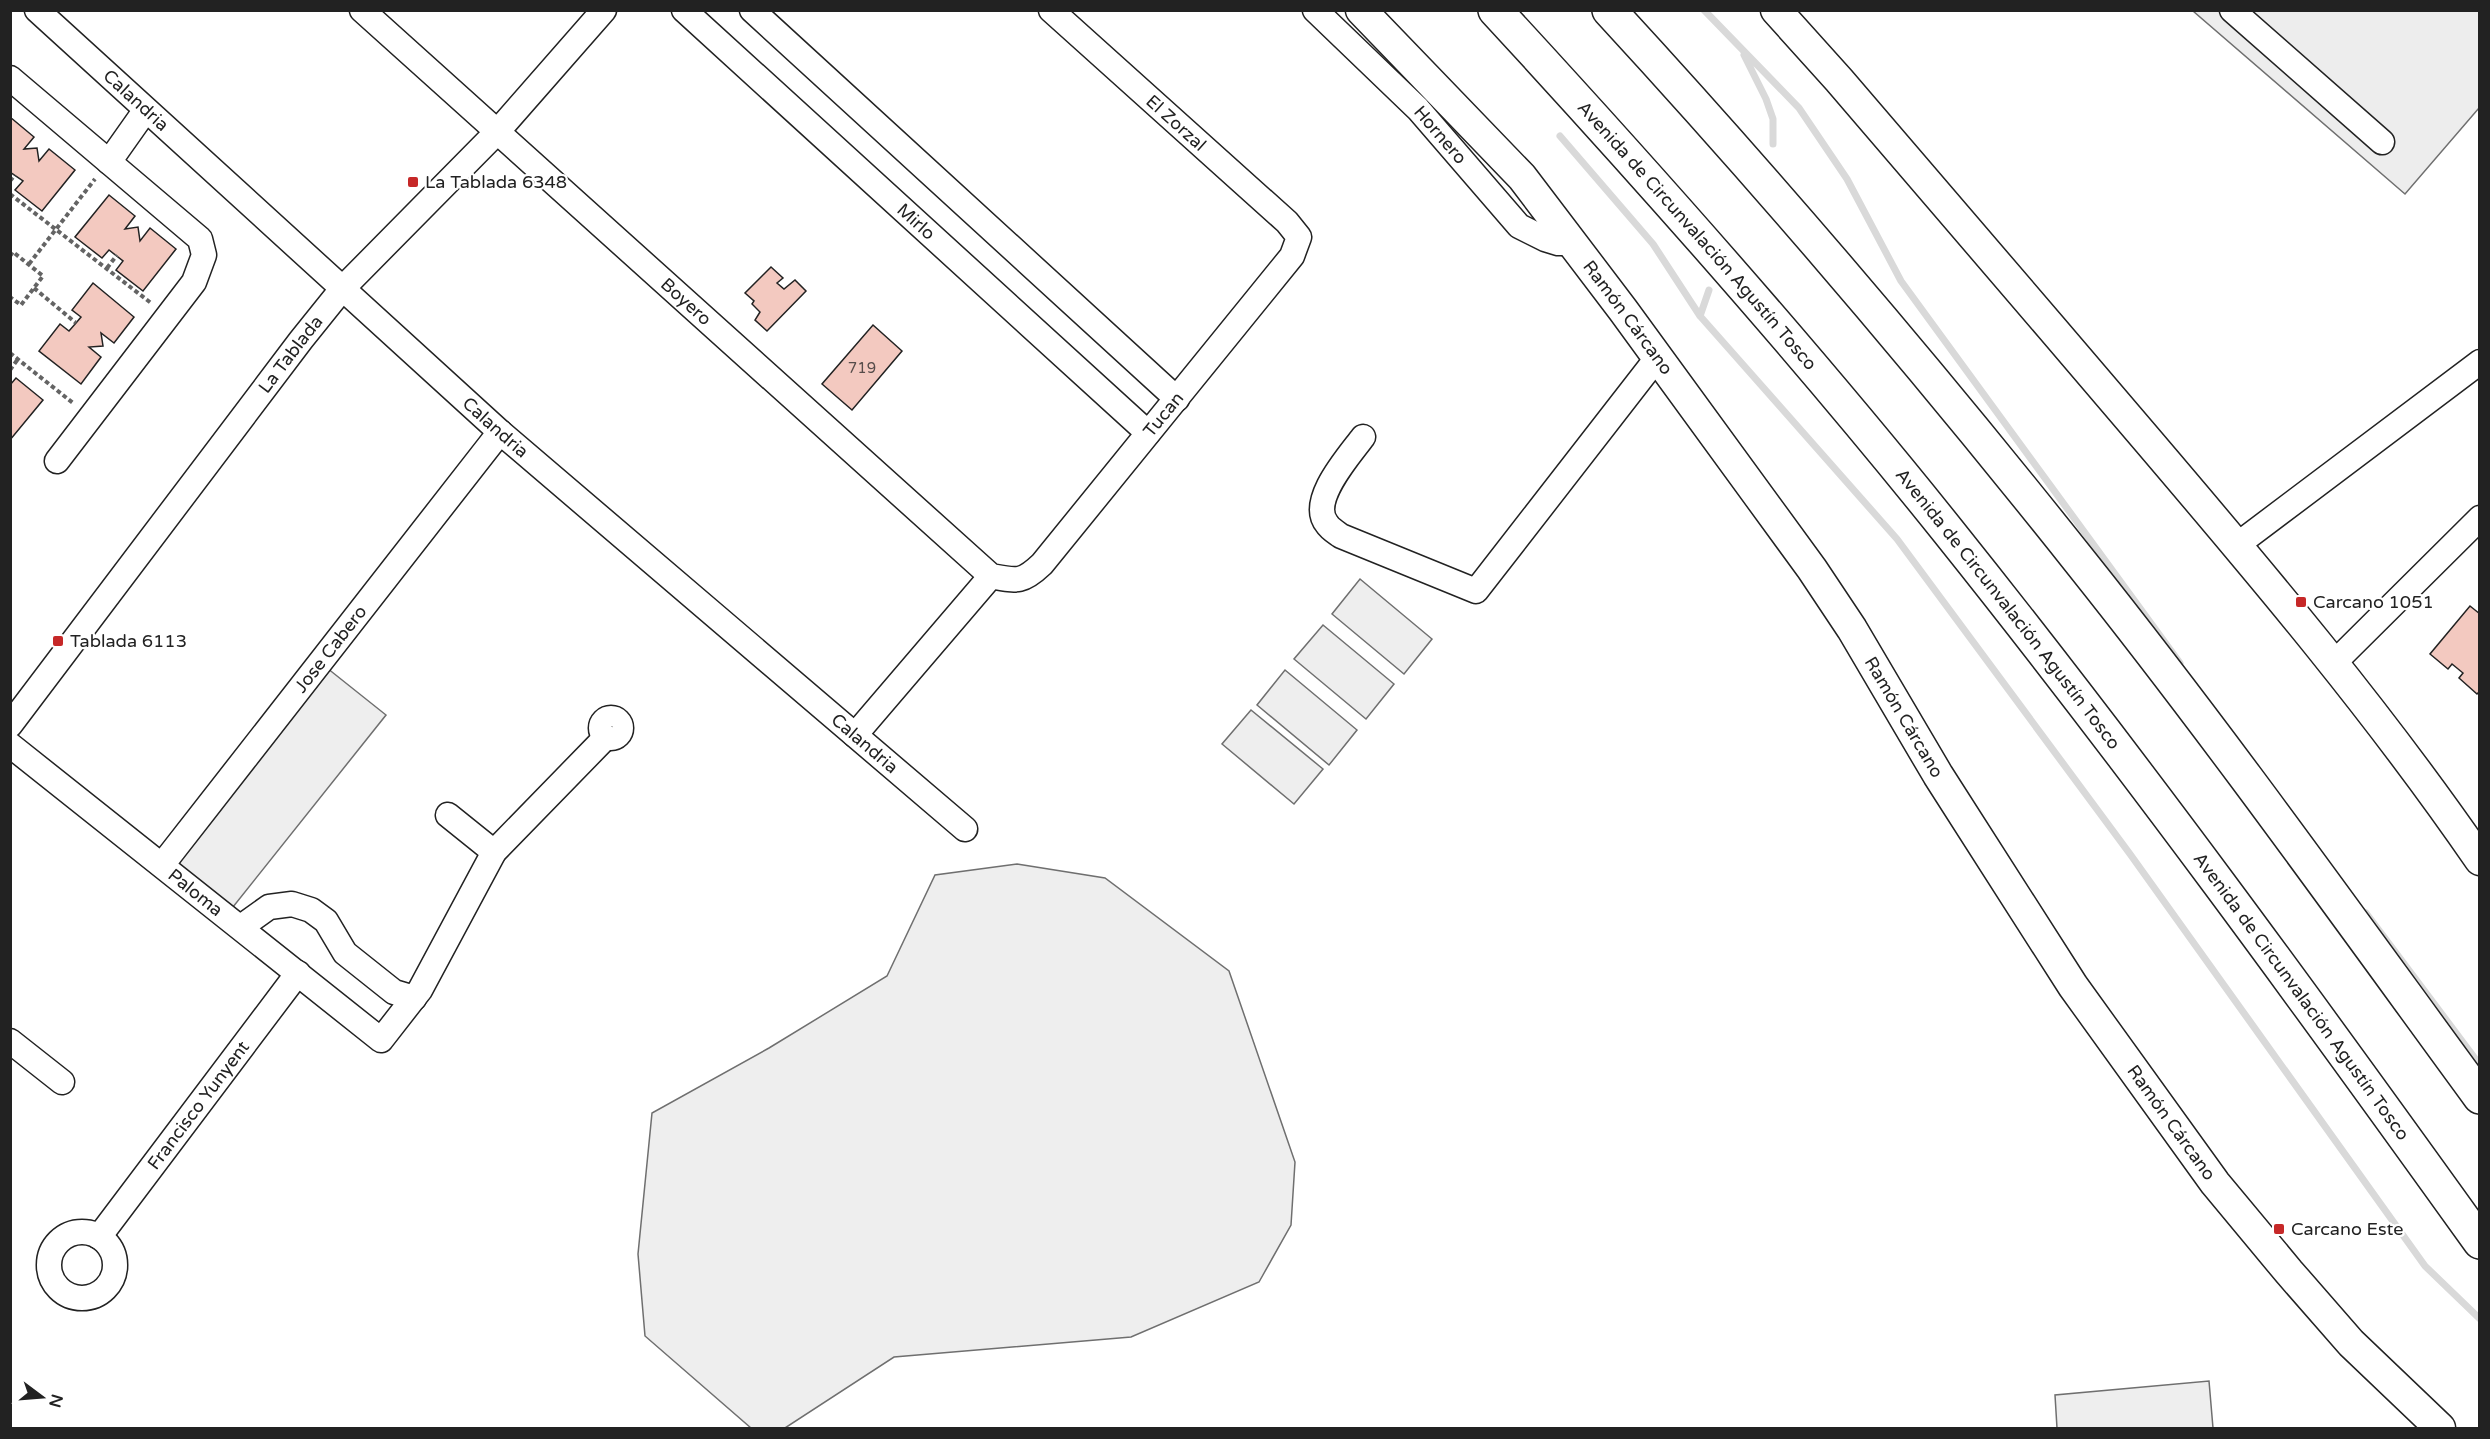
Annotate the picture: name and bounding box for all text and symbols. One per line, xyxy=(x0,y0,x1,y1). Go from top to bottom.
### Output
street label: Calandria xyxy=(99,65,173,136)
street label: El Zorzal xyxy=(1141,90,1211,156)
street label: Avenida de Circunvalación Agustín Tosco xyxy=(1573,97,1822,375)
street label: Hornero xyxy=(1409,101,1472,169)
place label: La Tablada 6348 xyxy=(425,171,567,193)
marker: La Tablada 6348 xyxy=(406,175,420,189)
street label: Mirlo xyxy=(892,199,940,245)
street label: Ramón Cárcano xyxy=(1578,256,1678,379)
street label: Boyero xyxy=(656,273,716,330)
street label: La Tablada xyxy=(254,311,327,397)
house number: 719 xyxy=(848,359,876,377)
street label: Tucan xyxy=(1139,387,1188,441)
street label: Calandria xyxy=(458,392,533,462)
street label: Avenida de Circunvalación Agustín Tosco xyxy=(1891,464,2125,754)
place label: Carcano 1051 xyxy=(2313,591,2434,613)
marker: Carcano 1051 xyxy=(2294,595,2308,609)
street label: Jose Cabero xyxy=(290,601,371,697)
place label: Tablada 6113 xyxy=(70,630,187,652)
marker: Tablada 6113 xyxy=(51,634,65,648)
street label: Ramón Cárcano xyxy=(1860,653,1948,782)
street label: Calandria xyxy=(827,709,903,778)
street label: Avenida de Circunvalación Agustín Tosco xyxy=(2189,848,2414,1145)
street label: Paloma xyxy=(164,864,227,921)
street label: Francisco Yunyent xyxy=(143,1036,254,1174)
street label: Ramón Cárcano xyxy=(2122,1061,2220,1185)
place label: Carcano Este xyxy=(2291,1218,2403,1240)
marker: Carcano Este xyxy=(2272,1222,2286,1236)
north arrow xyxy=(12,1367,72,1427)
text: N xyxy=(44,1392,67,1410)

